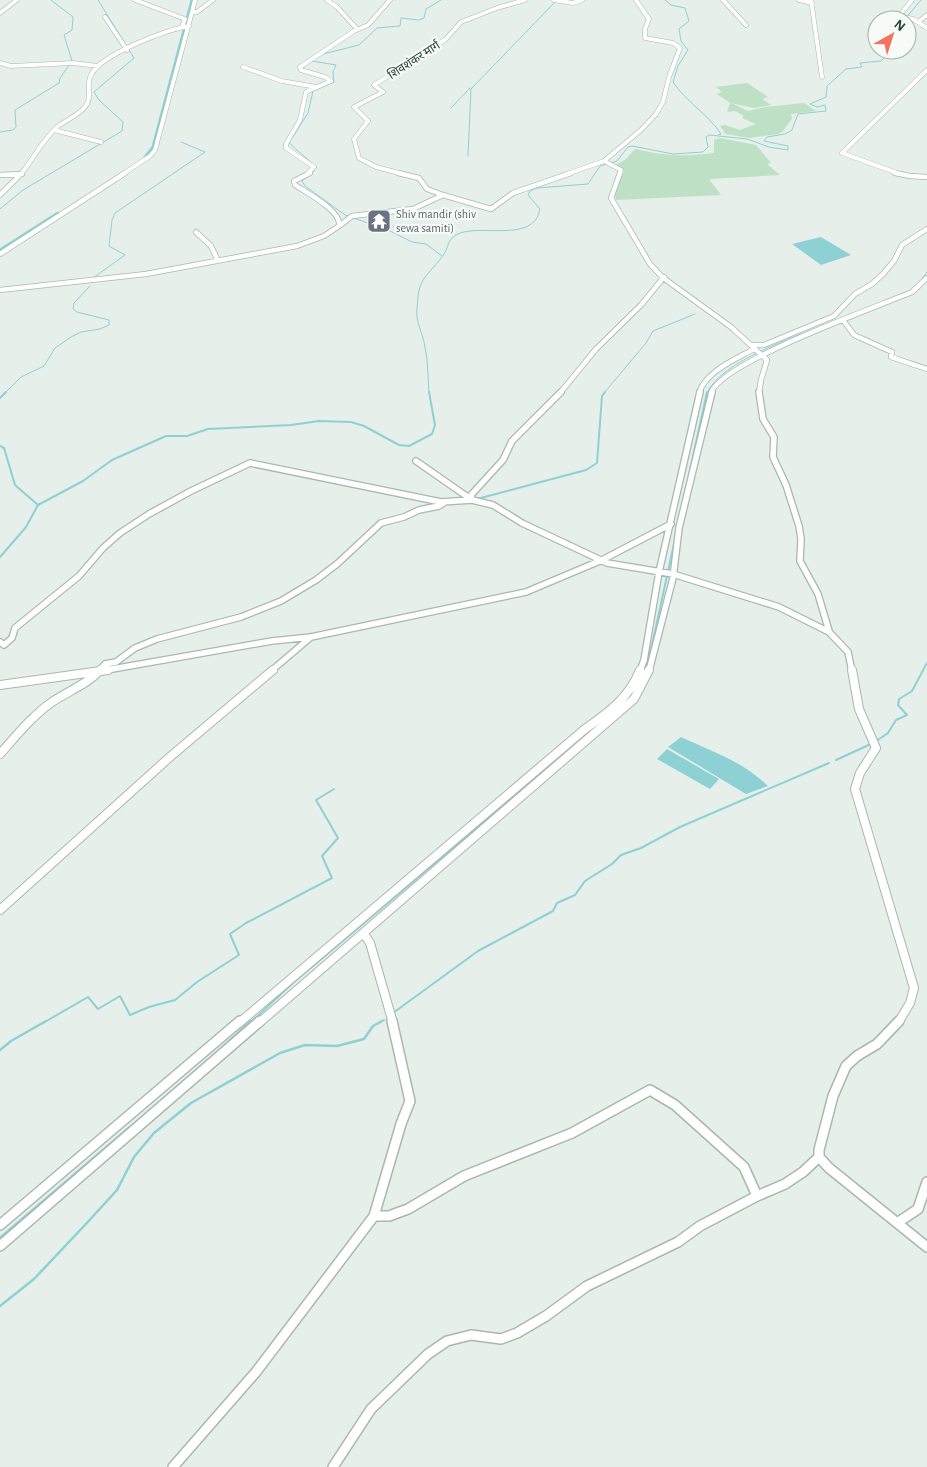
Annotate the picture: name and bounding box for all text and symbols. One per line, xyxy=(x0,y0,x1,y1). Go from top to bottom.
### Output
north arrow xyxy=(867,10,917,60)
text: N xyxy=(891,17,908,34)
street label: शिवशंकर मार्ग xyxy=(385,37,443,81)
temple icon: Shiv mandir (shiv sewa samiti) xyxy=(366,208,392,234)
place label: Shiv mandir (shiv sewa samiti) xyxy=(396,208,476,234)

